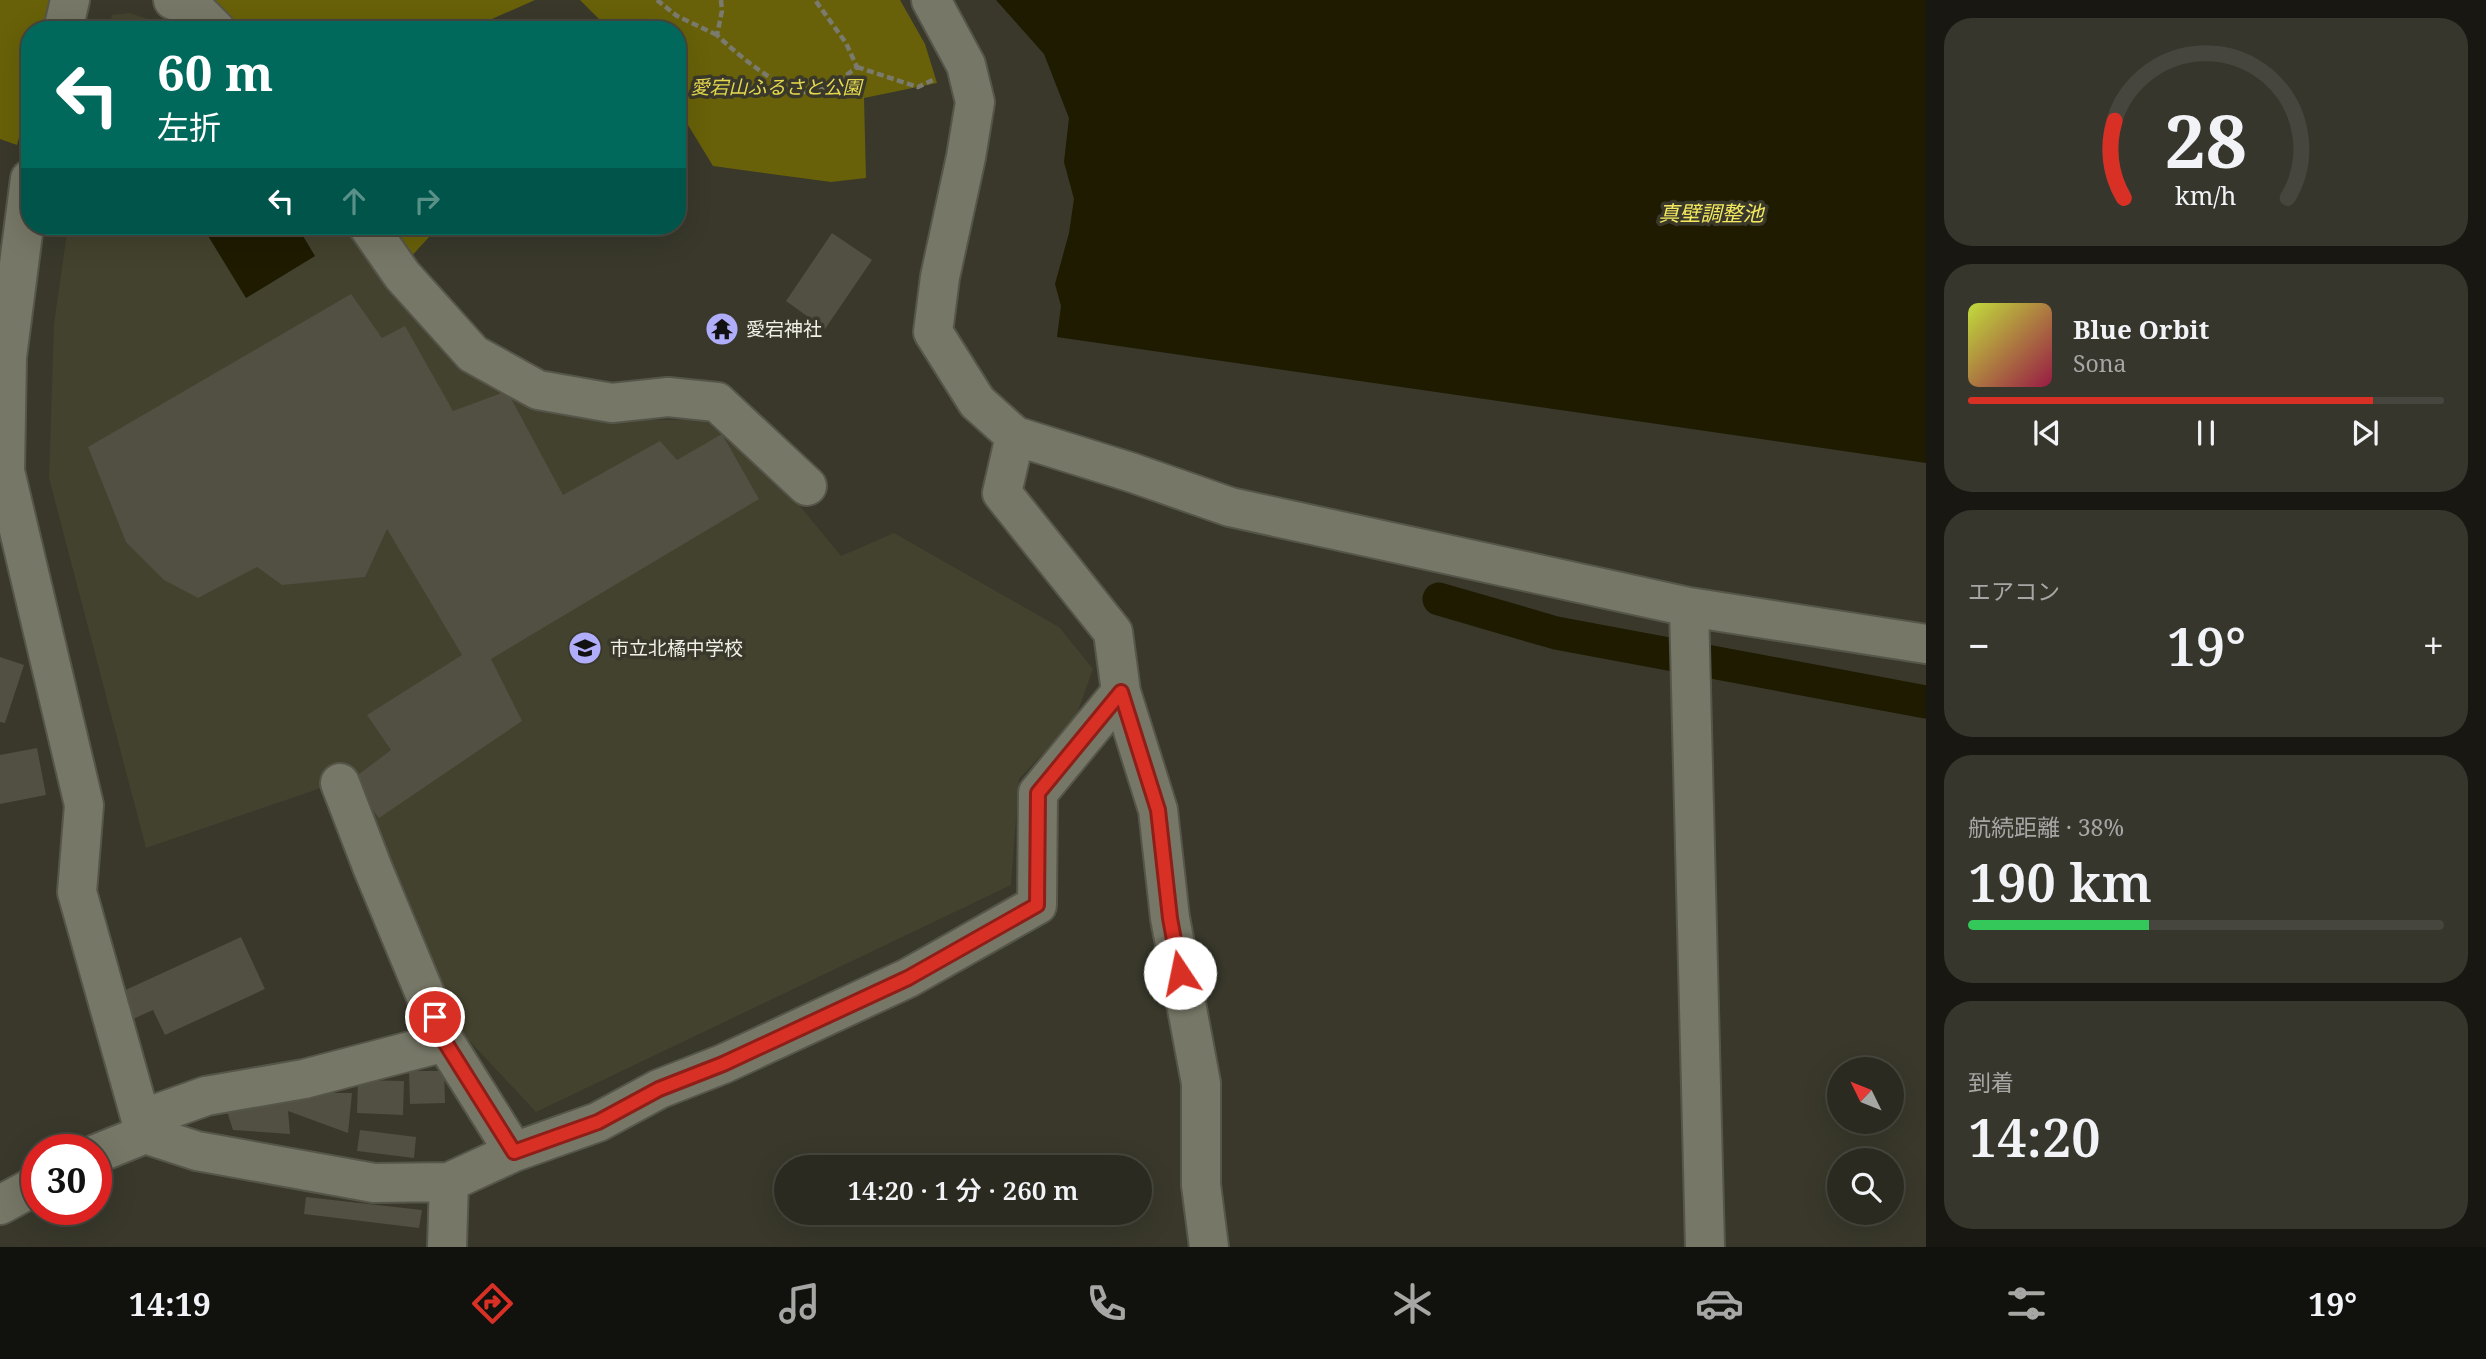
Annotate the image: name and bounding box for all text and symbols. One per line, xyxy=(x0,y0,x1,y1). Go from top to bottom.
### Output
text: 60 m xyxy=(157,39,273,105)
icon: left xyxy=(42,49,133,140)
park label: 愛宕山ふるさと公園 xyxy=(690,74,864,100)
text: 28 xyxy=(2165,90,2247,189)
text: 左折 xyxy=(157,105,221,148)
text: km/h xyxy=(2175,178,2237,212)
icon: left xyxy=(262,182,300,220)
icon: ahead xyxy=(335,182,373,220)
icon: right xyxy=(408,182,446,220)
water label: 真壁調整池 xyxy=(1659,199,1765,227)
temple icon: 愛宕神社 xyxy=(703,310,741,348)
text: Blue Orbit xyxy=(2073,311,2209,347)
place label: 愛宕神社 xyxy=(746,316,822,342)
text: Sona xyxy=(2073,347,2127,379)
icon: previous xyxy=(2028,414,2066,452)
icon: pause xyxy=(2187,414,2225,452)
icon: next xyxy=(2346,414,2384,452)
text: エアコン xyxy=(1968,575,2060,607)
text: 19° xyxy=(2167,610,2246,681)
text: − xyxy=(1968,619,1990,671)
text: + xyxy=(2423,619,2444,671)
school or university icon: 市立北橘中学校 xyxy=(566,629,604,667)
place label: 市立北橘中学校 xyxy=(610,635,743,661)
text: 航続距離 · 38% xyxy=(1968,811,2124,843)
text: 190 km xyxy=(1968,846,2152,917)
position arrow xyxy=(1143,936,1217,1010)
pin xyxy=(405,987,465,1047)
icon: arrive xyxy=(416,998,454,1036)
north arrow xyxy=(1827,1057,1904,1134)
map controls xyxy=(1827,1057,1904,1225)
text: 到着 xyxy=(1968,1066,2014,1098)
text: 14:20 xyxy=(1968,1101,2101,1172)
speed limit sign: 30 xyxy=(21,1134,112,1225)
button: search xyxy=(1827,1148,1904,1225)
text: 14:20 · 1 分 · 260 m xyxy=(847,1172,1079,1208)
icon: directions xyxy=(468,1279,517,1328)
icon: music xyxy=(775,1279,824,1328)
icon: phone xyxy=(1082,1279,1131,1328)
icon: climate xyxy=(1388,1279,1437,1328)
icon: car xyxy=(1695,1279,1744,1328)
icon: filters xyxy=(2002,1279,2051,1328)
text: 14:19 xyxy=(129,1282,211,1325)
text: 19° xyxy=(2308,1282,2357,1325)

